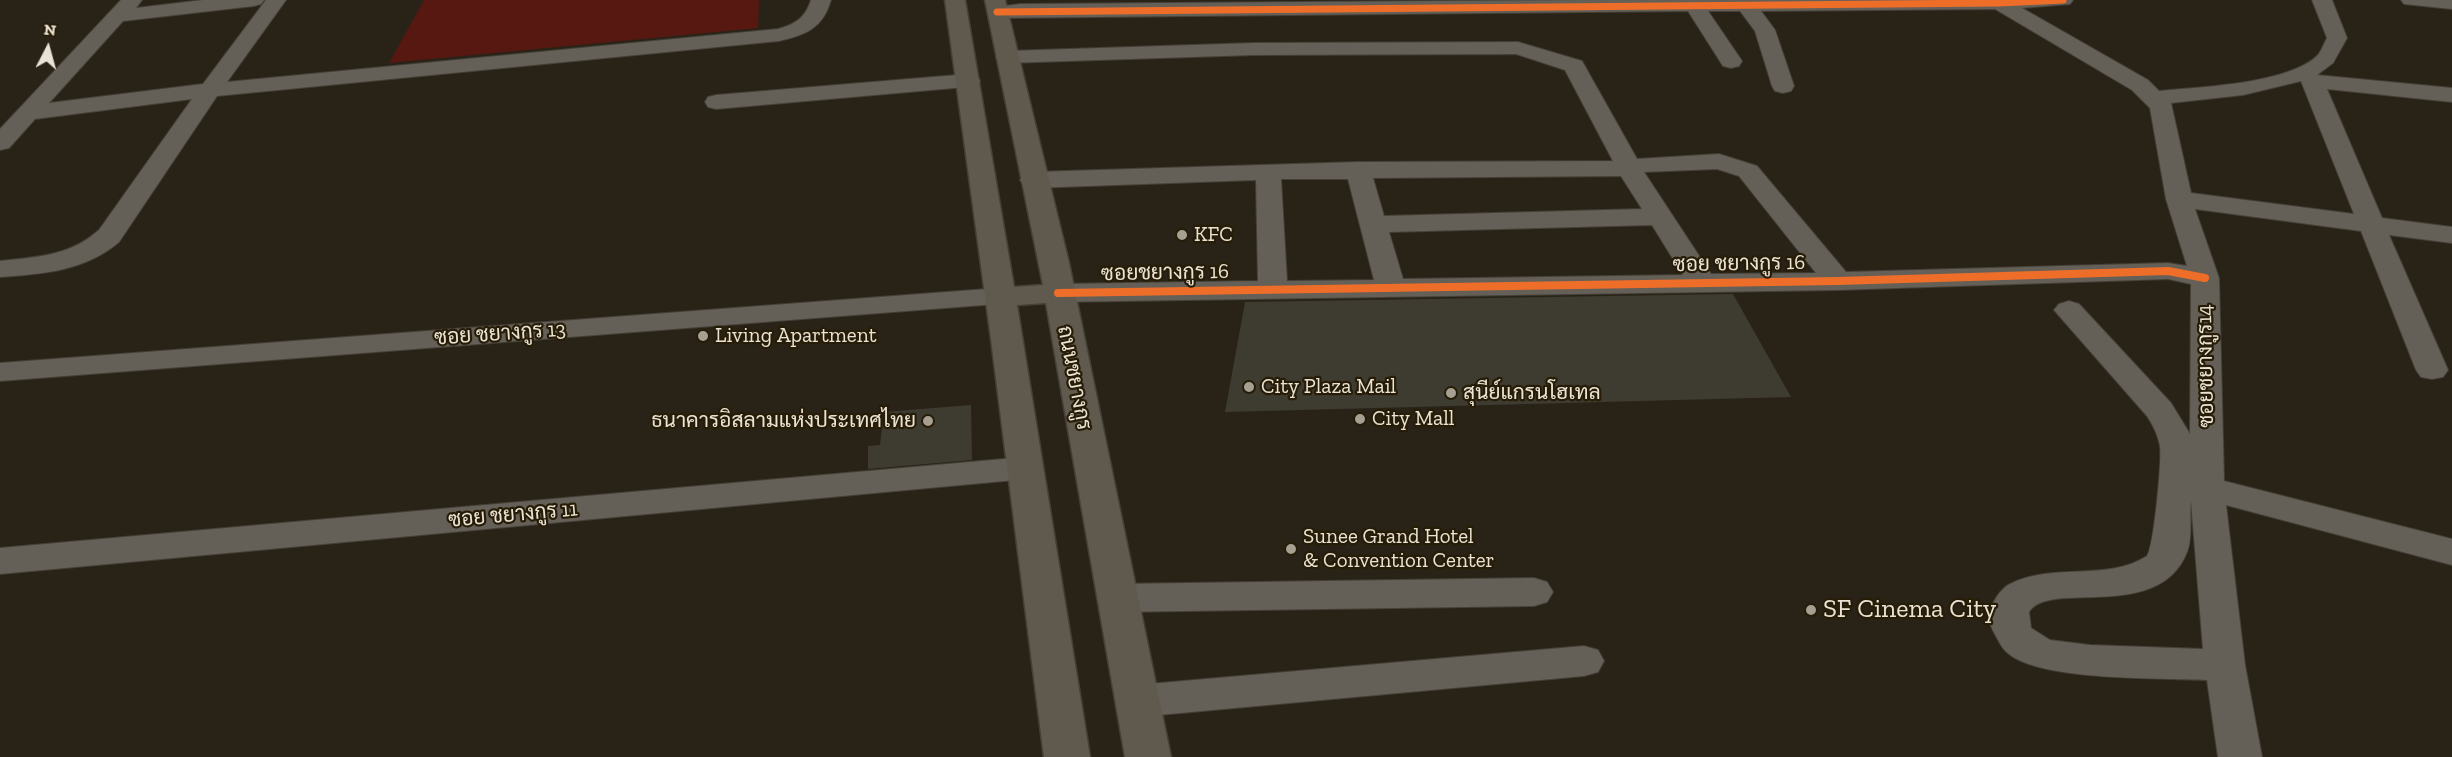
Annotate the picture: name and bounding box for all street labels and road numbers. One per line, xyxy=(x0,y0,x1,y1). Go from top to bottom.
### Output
street label: ซอย ชยางกูร 16 xyxy=(1672,250,1806,278)
street label: ซอยชยางกูร 16 xyxy=(1101,259,1229,287)
street label: ซอยชยางกูร14 xyxy=(2192,304,2220,428)
street label: ซอย ชยางกูร 13 xyxy=(433,317,567,351)
street label: ถนนชยางกูร xyxy=(1052,324,1096,432)
street label: ซอย ชยางกูร 11 xyxy=(447,497,579,533)

